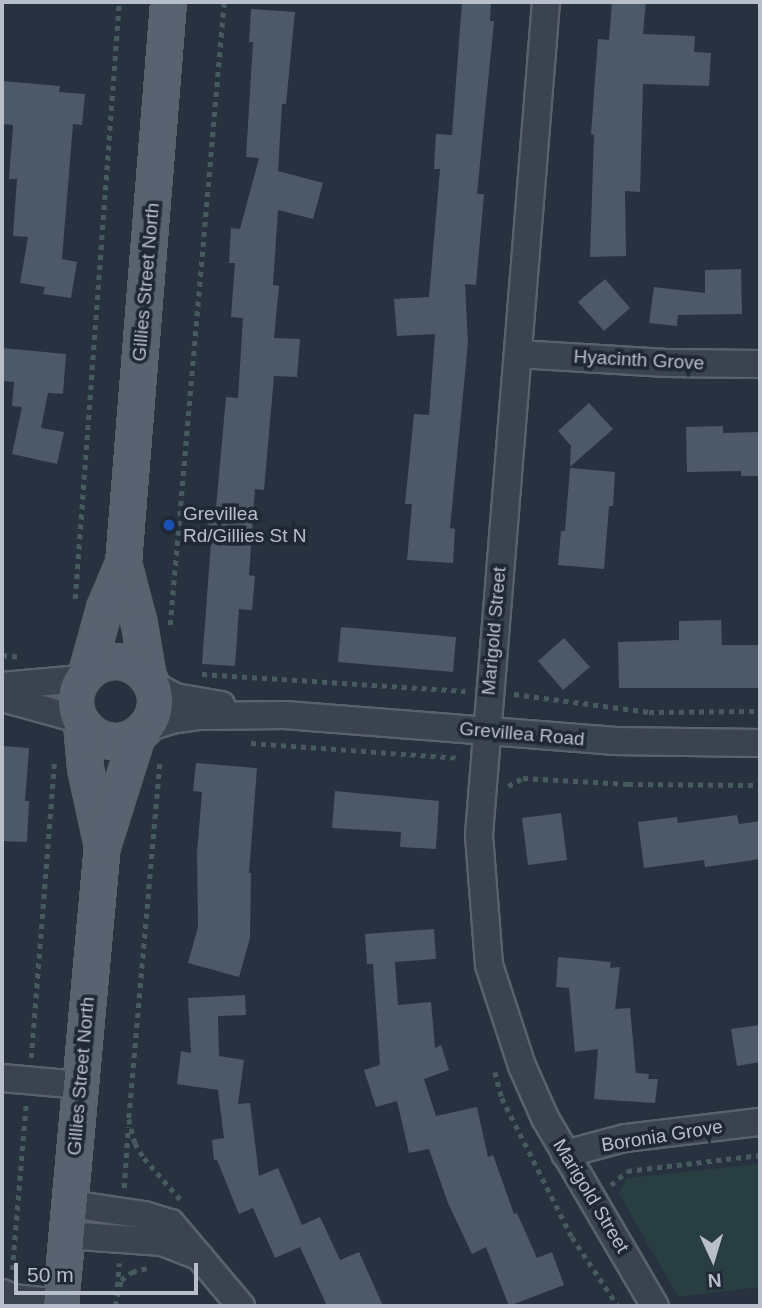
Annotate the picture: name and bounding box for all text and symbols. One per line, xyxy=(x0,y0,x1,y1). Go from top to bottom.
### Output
street label: Gillies Street North xyxy=(128,202,164,362)
street label: Hyacinth Grove xyxy=(573,345,705,375)
place label: Grevillea Rd/Gillies St N xyxy=(183,503,307,547)
marker: Grevillea Rd/Gillies St N xyxy=(161,517,177,533)
street label: Marigold Street xyxy=(477,566,511,696)
street label: Grevillea Road xyxy=(458,717,586,751)
street label: Gillies Street North xyxy=(63,996,99,1156)
street label: Boronia Grove xyxy=(600,1115,724,1157)
street label: Marigold Street xyxy=(548,1135,634,1257)
north arrow xyxy=(678,1224,748,1294)
scale bar xyxy=(18,1248,201,1292)
text: 50 m xyxy=(27,1263,74,1286)
text: N xyxy=(707,1269,722,1291)

